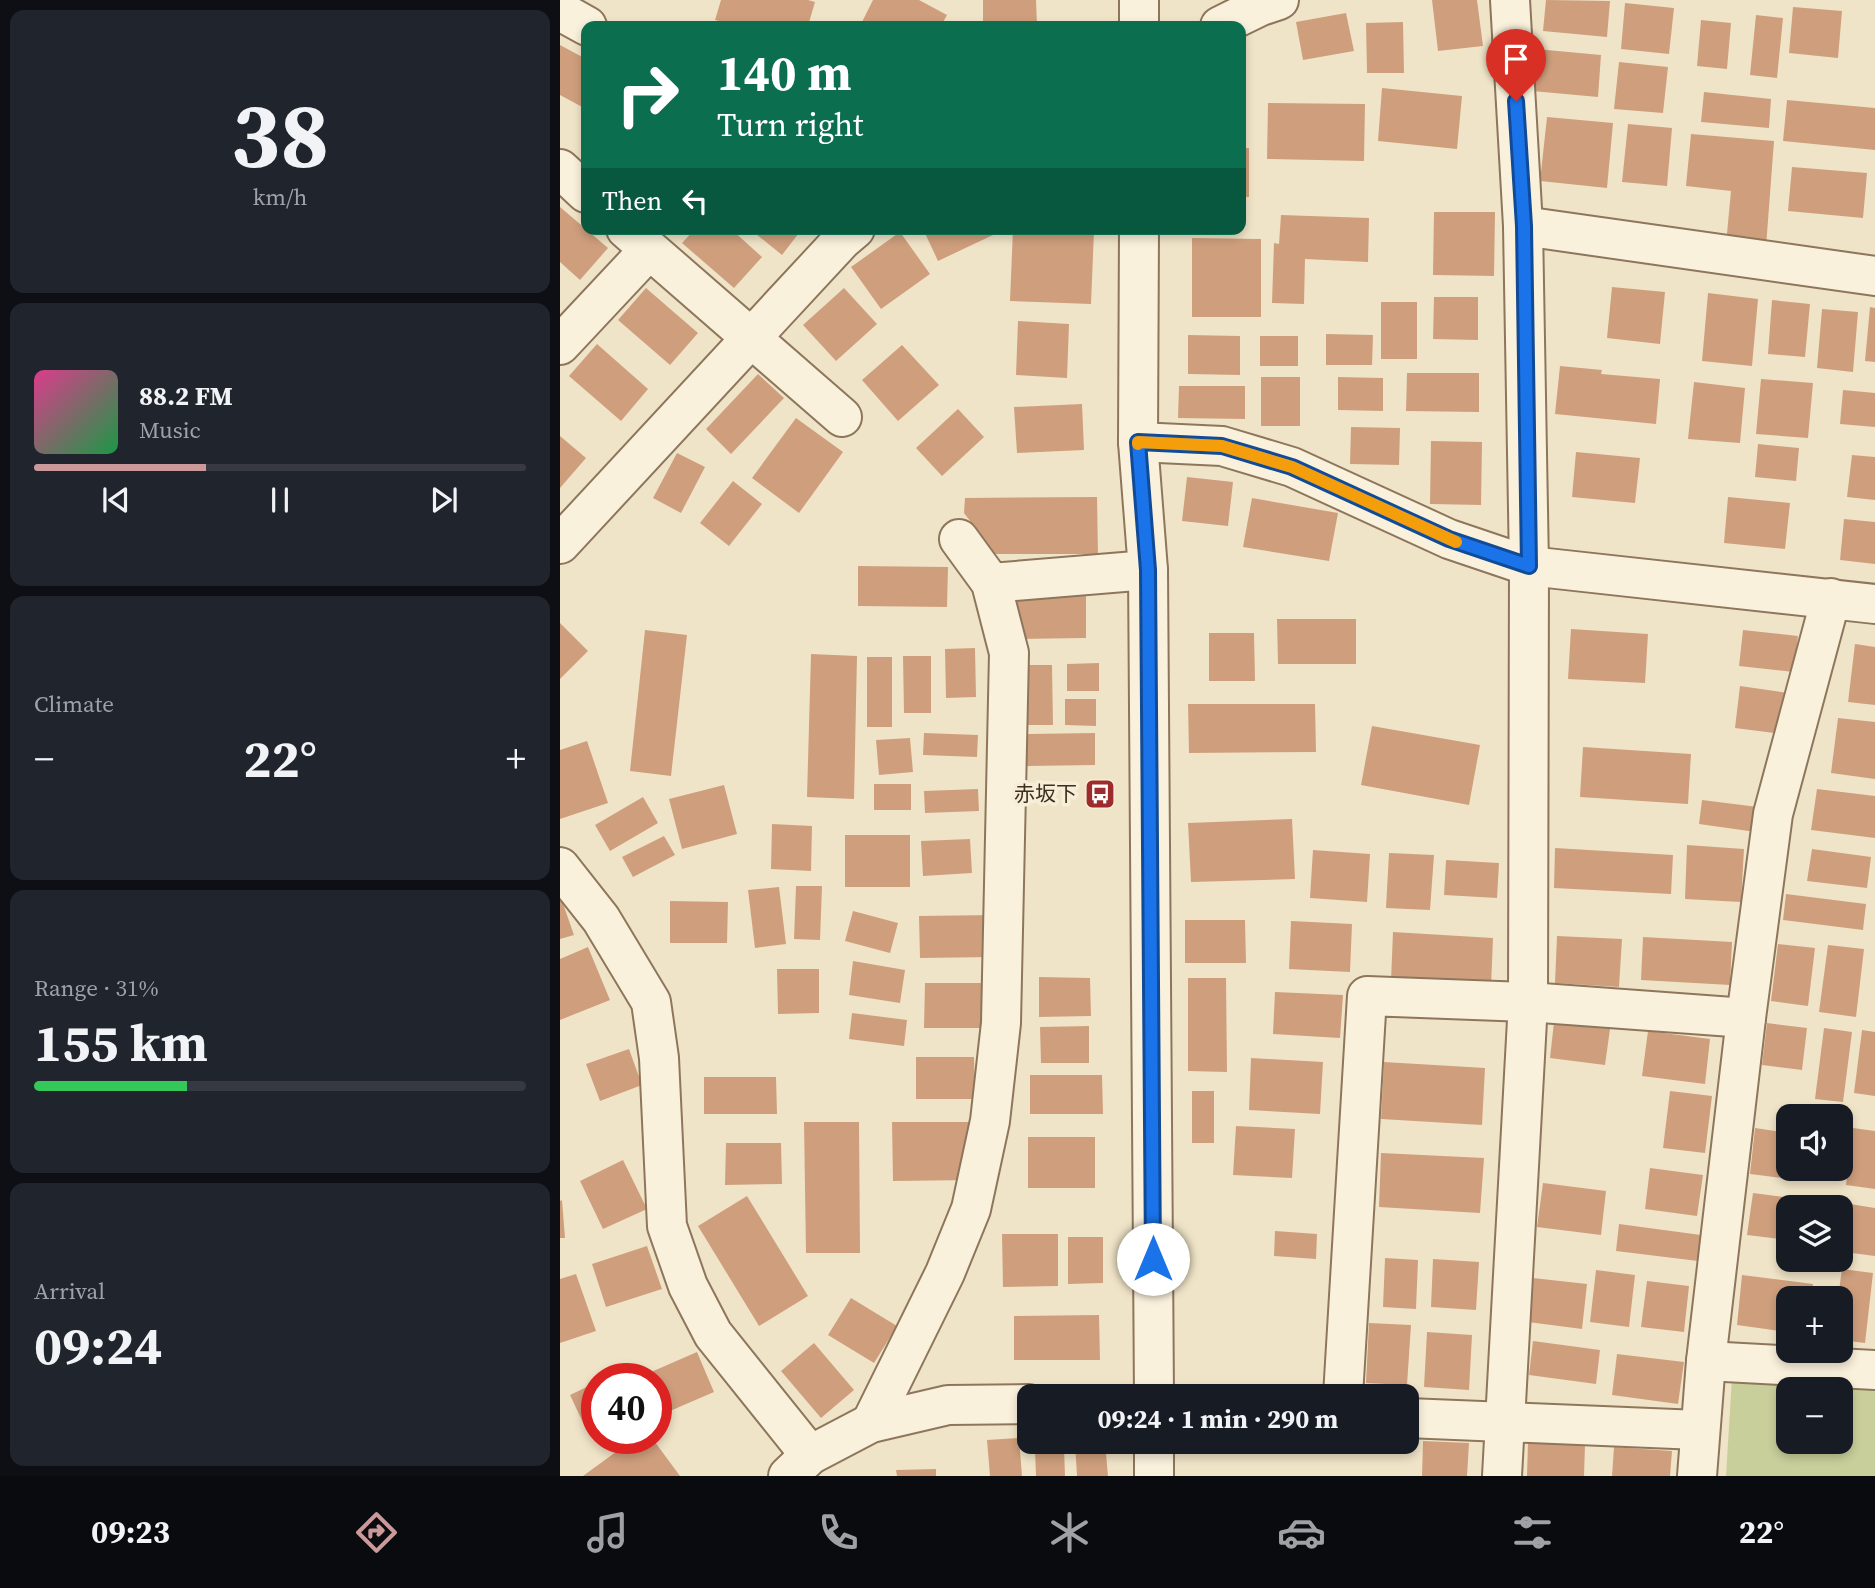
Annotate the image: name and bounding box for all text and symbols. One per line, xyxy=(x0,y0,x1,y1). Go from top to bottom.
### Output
pin xyxy=(1486,29,1546,101)
text: 140 m xyxy=(717,39,852,106)
icon: arrive xyxy=(1497,40,1535,78)
icon: right xyxy=(602,49,693,140)
text: 38 xyxy=(231,73,329,197)
text: Turn right xyxy=(717,103,863,147)
text: km/h xyxy=(253,181,307,213)
icon: left xyxy=(676,182,714,220)
text: Then xyxy=(602,183,662,219)
text: 88.2 FM xyxy=(139,378,233,414)
text: Music xyxy=(139,414,201,446)
icon: previous xyxy=(97,481,135,519)
icon: pause xyxy=(261,481,299,519)
icon: next xyxy=(425,481,463,519)
text: Climate xyxy=(34,688,114,720)
text: 22° xyxy=(243,723,317,794)
text: − xyxy=(34,733,54,785)
text: + xyxy=(506,733,526,785)
bus stop icon: 赤坂下 xyxy=(1083,777,1117,811)
place label: 赤坂下 xyxy=(1014,779,1077,808)
text: Range · 31% xyxy=(34,972,159,1004)
text: 155 km xyxy=(34,1007,208,1078)
map controls xyxy=(1776,1104,1853,1454)
button: sound xyxy=(1776,1104,1853,1181)
button: layers xyxy=(1776,1195,1853,1272)
position arrow xyxy=(1116,1222,1190,1296)
text: Arrival xyxy=(34,1275,105,1307)
button: + xyxy=(1776,1286,1853,1363)
text: 09:24 xyxy=(34,1310,162,1381)
speed limit sign: 40 xyxy=(581,1363,672,1454)
button: − xyxy=(1776,1377,1853,1454)
text: 09:24 · 1 min · 290 m xyxy=(1098,1401,1338,1437)
icon: directions xyxy=(352,1508,401,1557)
icon: music xyxy=(583,1508,632,1557)
icon: phone xyxy=(814,1508,863,1557)
icon: climate xyxy=(1045,1508,1094,1557)
icon: car xyxy=(1277,1508,1326,1557)
icon: filters xyxy=(1508,1508,1557,1557)
text: 09:23 xyxy=(91,1510,170,1554)
text: 22° xyxy=(1739,1510,1784,1554)

